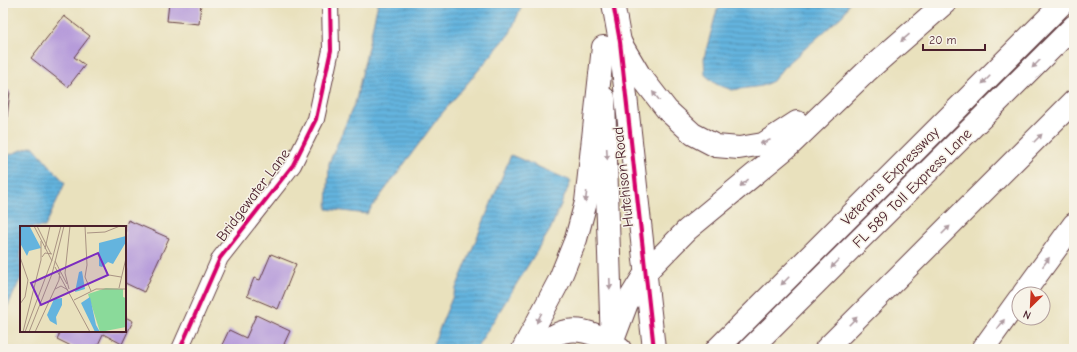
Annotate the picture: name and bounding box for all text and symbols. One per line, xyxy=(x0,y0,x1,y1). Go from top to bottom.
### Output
scale bar xyxy=(923,26,985,52)
one-way arrow xyxy=(900,33,910,42)
text: 20 m xyxy=(929,33,957,47)
one-way arrow xyxy=(1031,59,1041,69)
one-way arrow xyxy=(981,75,991,85)
one-way arrow xyxy=(651,90,660,101)
street label: Veterans Expressway xyxy=(837,123,943,229)
street label: FL 589 Toll Express Lane xyxy=(849,124,976,251)
street label: Hutchison Road xyxy=(609,126,637,228)
one-way arrow xyxy=(1033,133,1042,143)
one-way arrow xyxy=(760,139,771,145)
street label: Bridgewater Lane xyxy=(212,145,294,245)
one-way arrow xyxy=(603,148,610,160)
one-way arrow xyxy=(739,178,749,187)
one-way arrow xyxy=(583,191,589,203)
one-way arrow xyxy=(941,225,950,235)
inset map xyxy=(20,226,126,332)
one-way arrow xyxy=(1042,257,1050,268)
one-way arrow xyxy=(830,259,840,269)
one-way arrow xyxy=(780,276,790,285)
one-way arrow xyxy=(606,278,613,290)
north arrow xyxy=(1011,286,1051,326)
text: N xyxy=(1021,307,1033,322)
one-way arrow xyxy=(536,312,543,324)
one-way arrow xyxy=(849,316,858,326)
one-way arrow xyxy=(997,319,1005,330)

